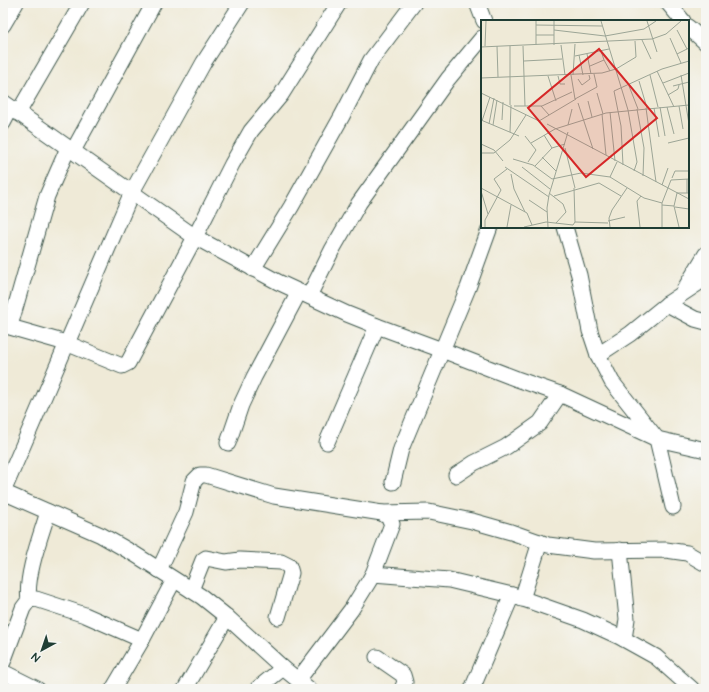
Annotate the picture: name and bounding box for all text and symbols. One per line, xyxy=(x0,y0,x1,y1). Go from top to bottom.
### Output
inset map xyxy=(481,20,689,228)
north arrow xyxy=(22,630,62,670)
text: N xyxy=(28,649,43,665)

